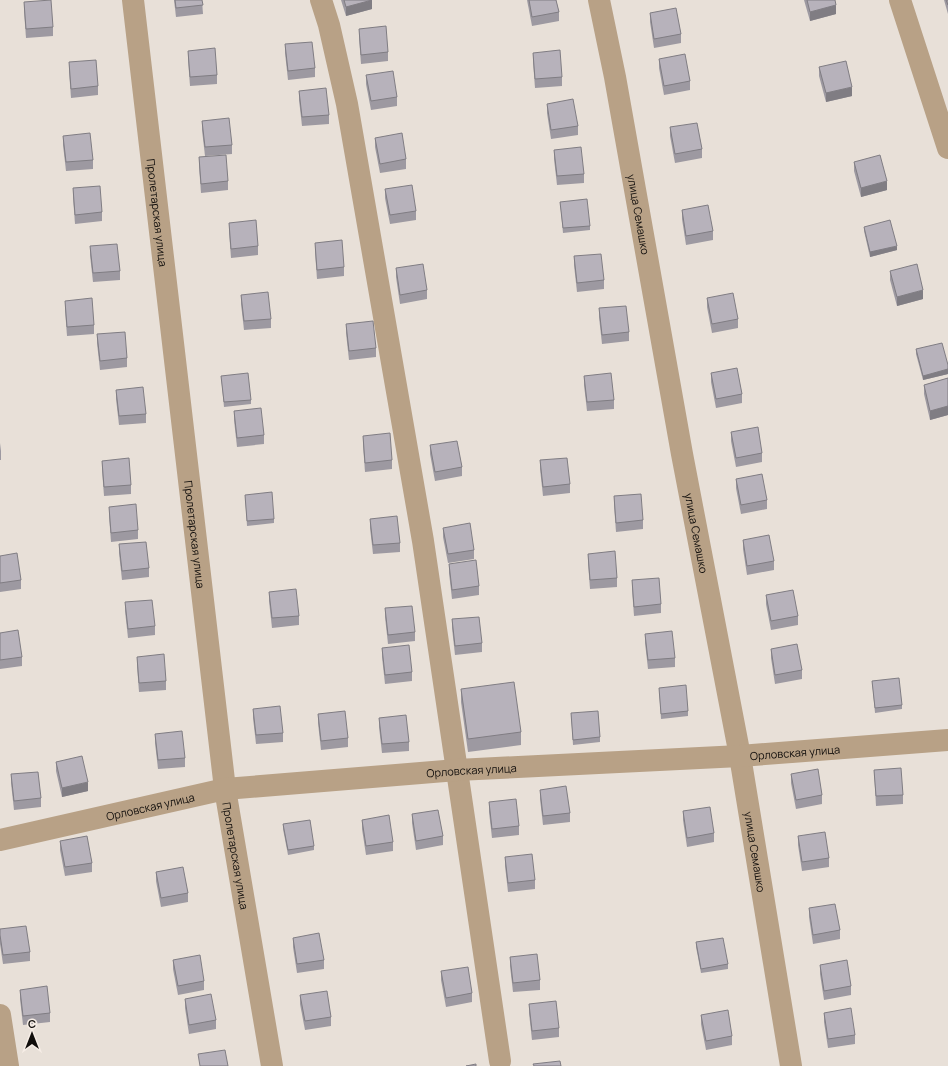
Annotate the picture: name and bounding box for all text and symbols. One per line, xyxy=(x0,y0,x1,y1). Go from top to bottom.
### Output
street label: Пролетарская улица xyxy=(144,158,172,267)
street label: улица Семашко xyxy=(625,173,654,256)
street label: Пролетарская улица xyxy=(182,480,209,589)
street label: улица Семашко xyxy=(682,492,712,575)
street label: Орловская улица xyxy=(749,741,841,763)
street label: Орловская улица xyxy=(426,760,517,780)
street label: Орловская улица xyxy=(104,789,196,823)
street label: Пролетарская улица xyxy=(220,801,253,910)
street label: улица Семашко xyxy=(742,810,770,894)
north arrow xyxy=(12,1014,52,1054)
text: С xyxy=(28,1016,36,1031)

